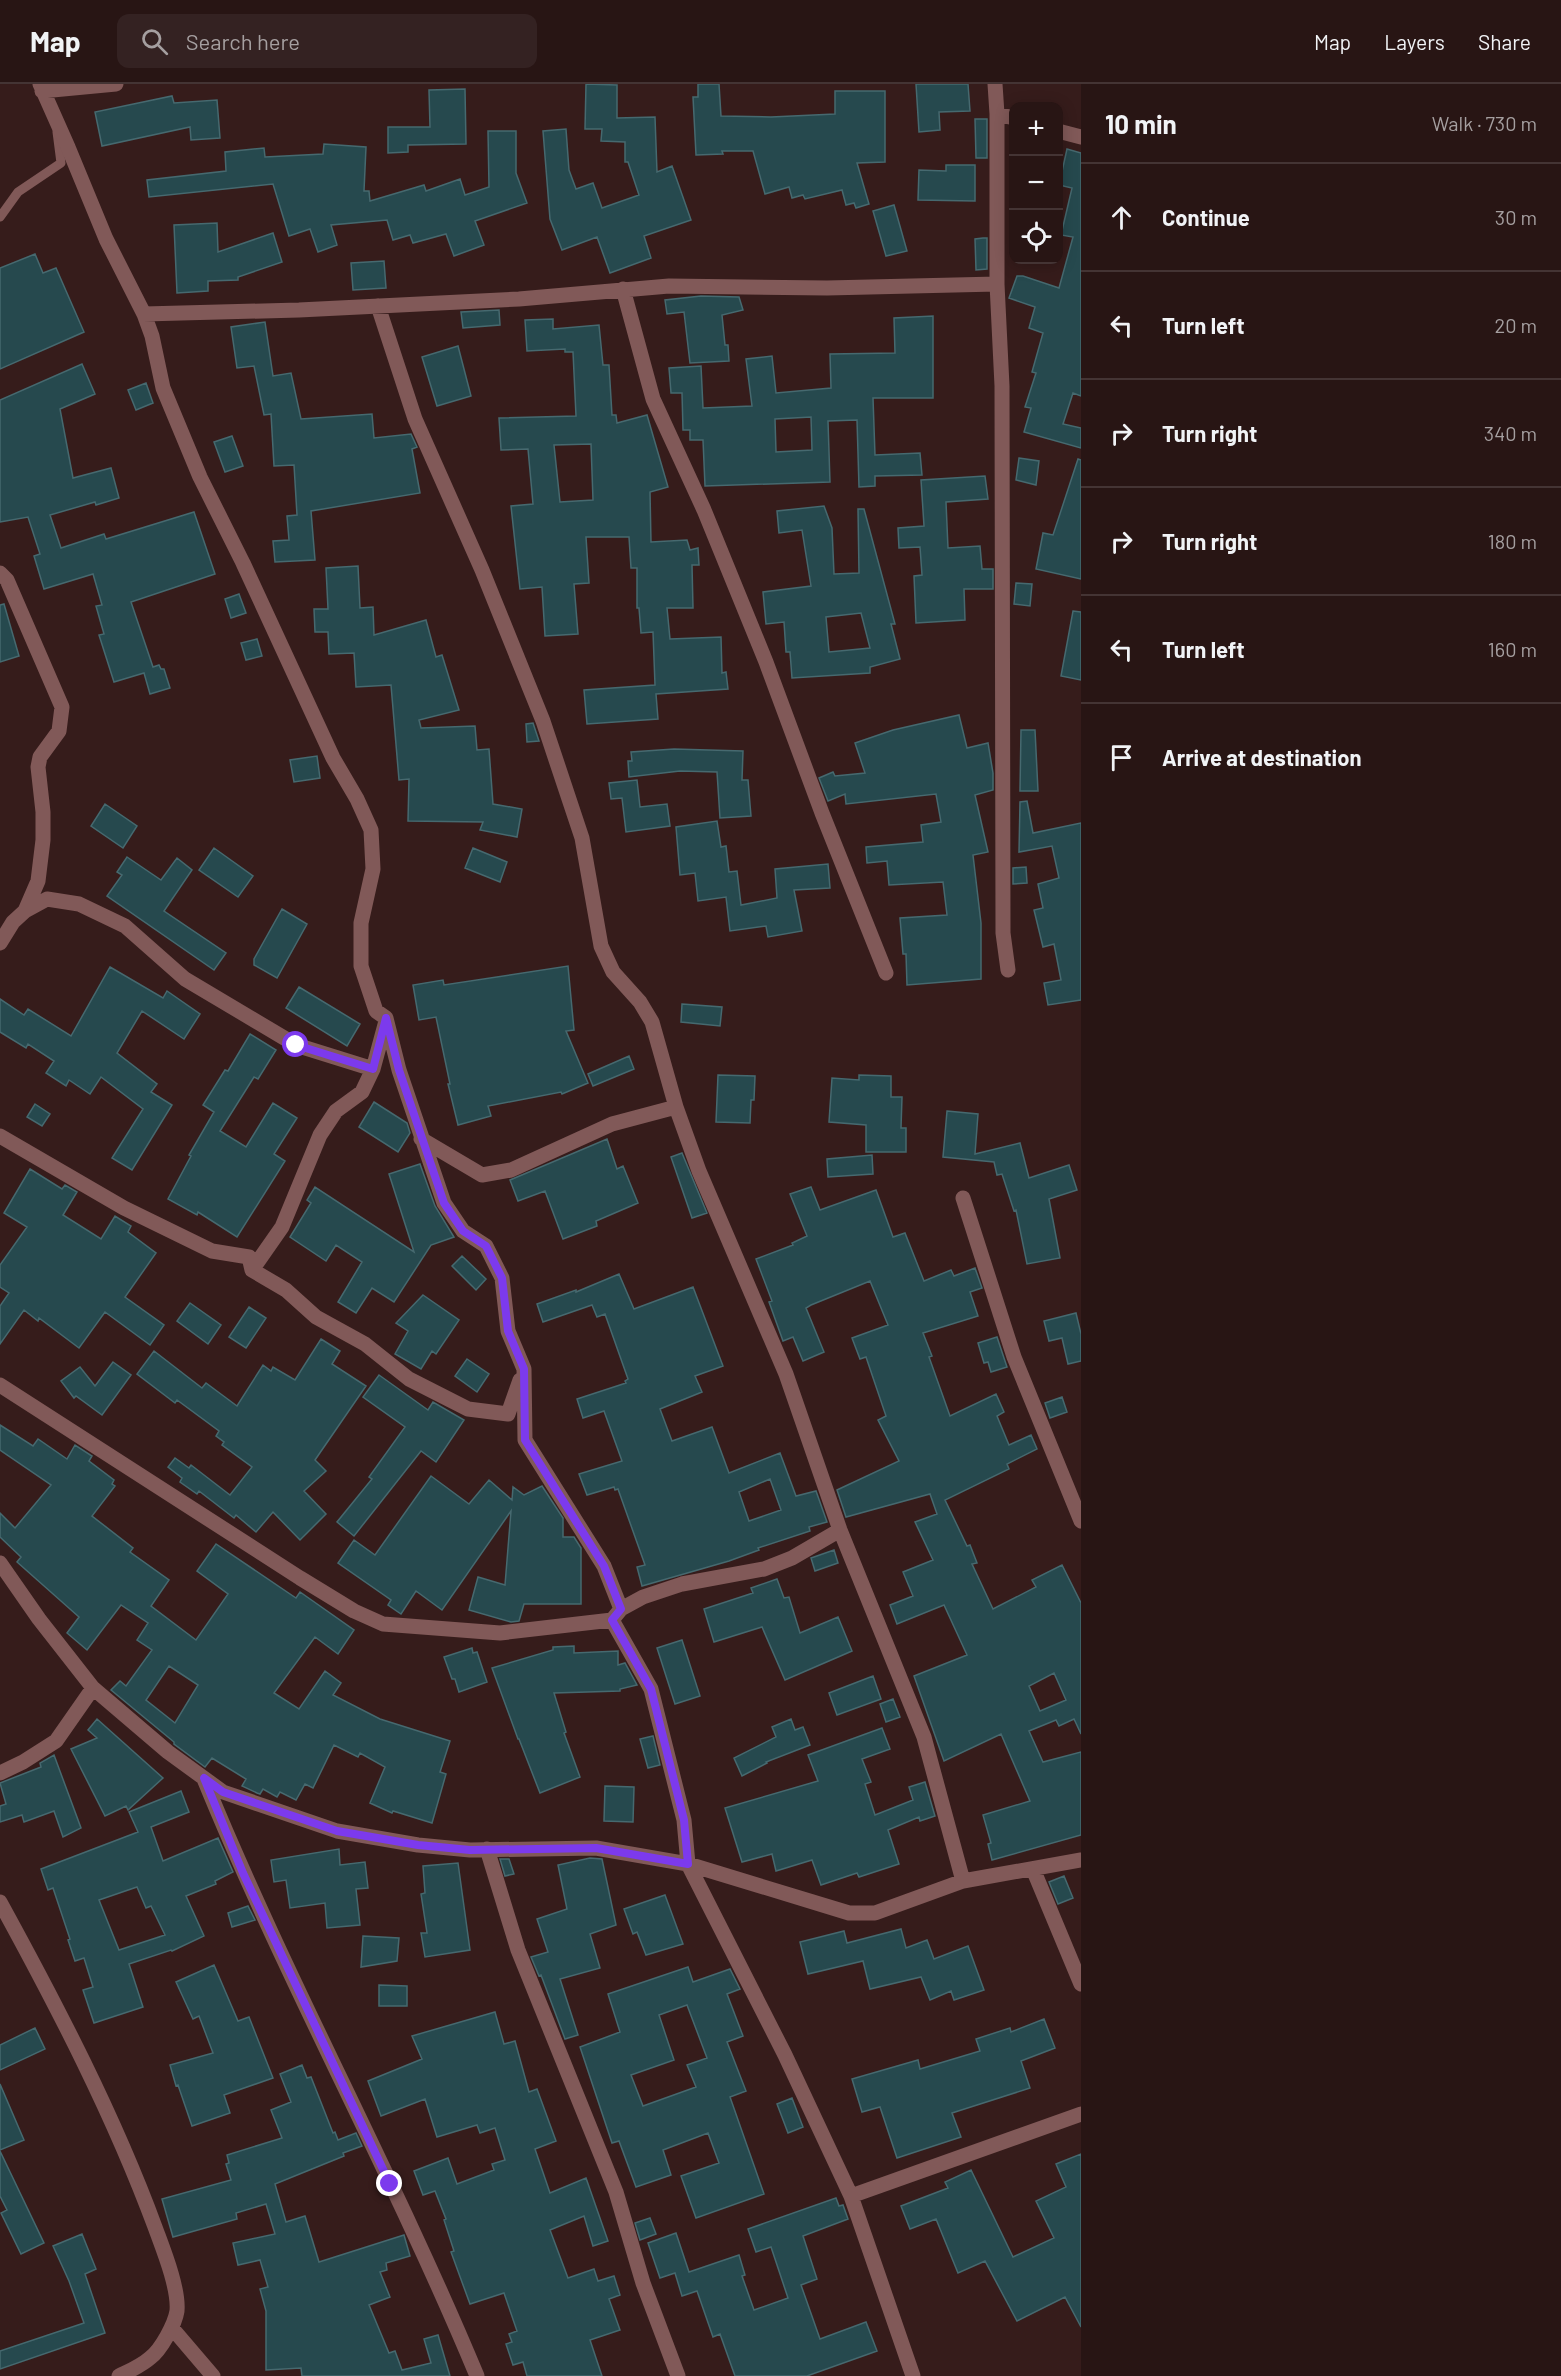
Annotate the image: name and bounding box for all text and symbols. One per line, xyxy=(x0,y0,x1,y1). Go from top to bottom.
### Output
search box xyxy=(117,14,537,68)
text: Map xyxy=(30,24,81,58)
icon: search xyxy=(138,25,171,58)
text: Search here xyxy=(186,28,300,54)
text: Map xyxy=(1314,29,1351,54)
text: Layers xyxy=(1384,29,1445,54)
text: Share xyxy=(1478,29,1531,54)
map controls xyxy=(1009,102,1063,264)
button: + xyxy=(1009,102,1063,156)
text: 10 min xyxy=(1105,108,1177,139)
text: Walk · 730 m xyxy=(1432,111,1537,135)
button: − xyxy=(1009,156,1063,210)
icon: ahead xyxy=(1105,201,1138,234)
text: Continue xyxy=(1162,204,1250,230)
text: 30 m xyxy=(1495,205,1537,229)
button: locate xyxy=(1009,210,1063,264)
icon: left xyxy=(1105,309,1138,342)
text: Turn left xyxy=(1162,312,1245,338)
text: 20 m xyxy=(1494,313,1537,337)
icon: right xyxy=(1105,417,1138,450)
text: Turn right xyxy=(1162,420,1257,446)
text: 340 m xyxy=(1484,421,1537,445)
icon: right xyxy=(1105,525,1138,558)
text: Turn right xyxy=(1162,528,1257,554)
text: 180 m xyxy=(1488,529,1537,553)
icon: left xyxy=(1105,633,1138,666)
text: Turn left xyxy=(1162,636,1245,662)
text: 160 m xyxy=(1488,637,1537,661)
icon: arrive xyxy=(1105,741,1138,774)
text: Arrive at destination xyxy=(1162,744,1361,770)
route start xyxy=(282,1031,308,1057)
route end xyxy=(376,2170,402,2196)

